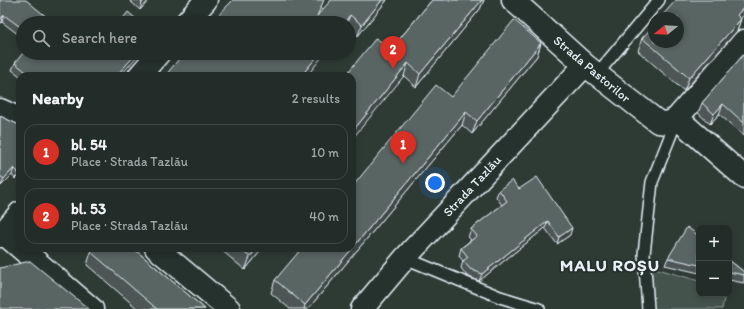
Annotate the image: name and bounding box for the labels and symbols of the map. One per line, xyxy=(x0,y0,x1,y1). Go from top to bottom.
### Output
north arrow xyxy=(648,12,684,48)
street label: Strada Pastorilor xyxy=(551,33,633,105)
pin: 2 xyxy=(380,36,406,69)
pin: 1 xyxy=(390,131,416,164)
street label: Strada Tazlău xyxy=(440,152,504,220)
your location xyxy=(425,173,445,193)
district label: MALU ROȘU xyxy=(560,255,660,276)

